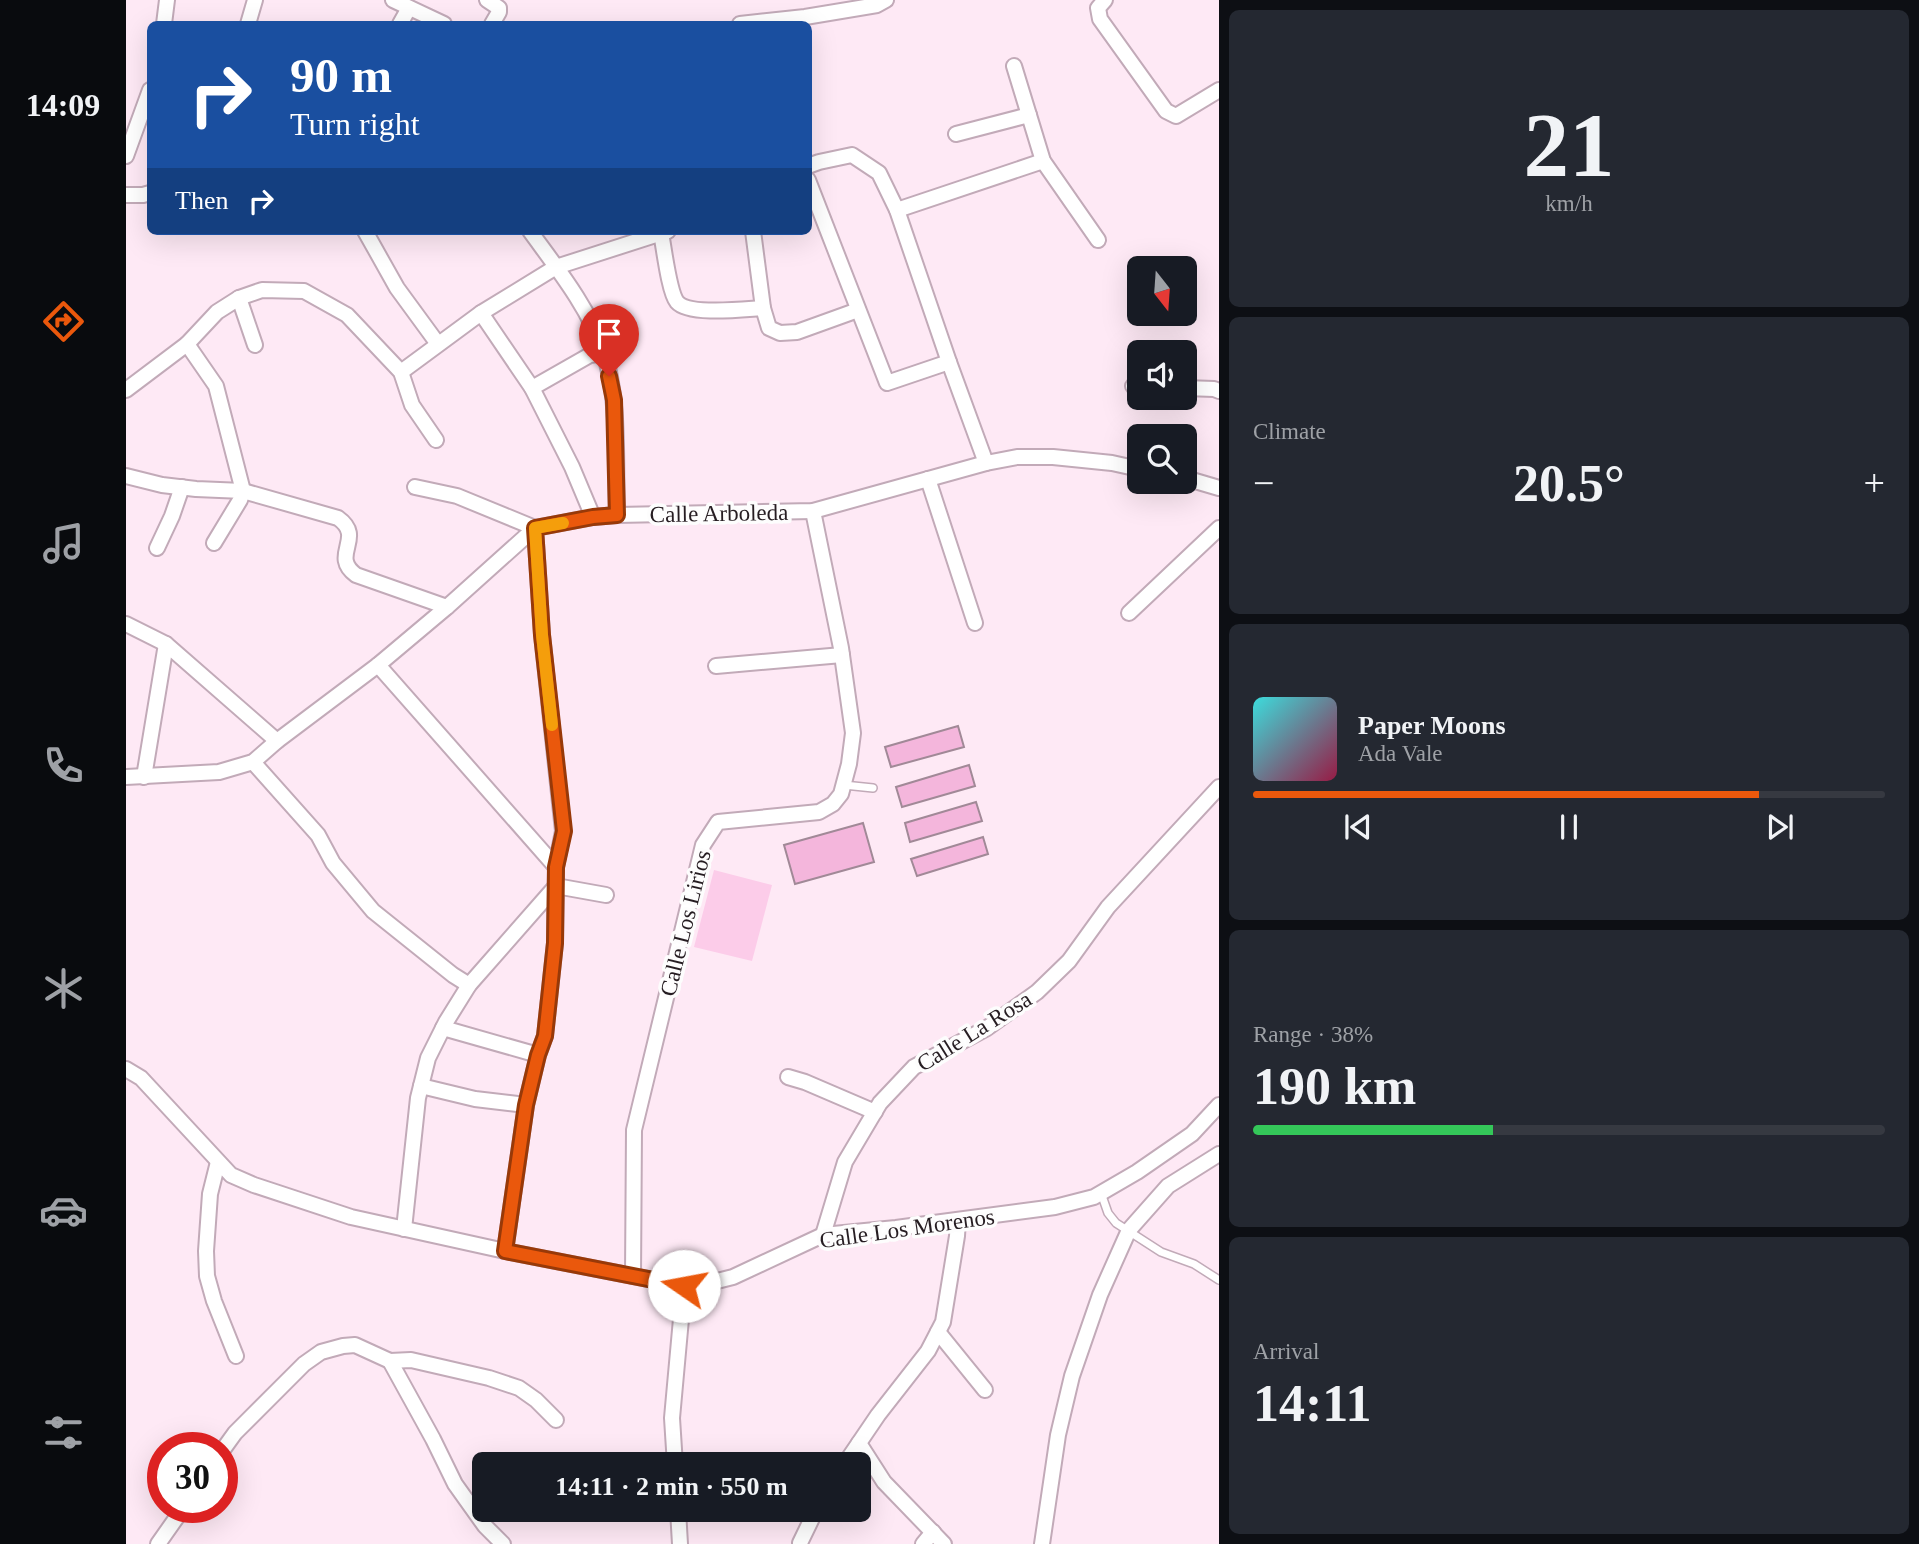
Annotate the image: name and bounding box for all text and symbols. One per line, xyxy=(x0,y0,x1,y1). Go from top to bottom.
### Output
text: 90 m xyxy=(290,48,392,103)
icon: right xyxy=(175,49,266,140)
text: 14:09 xyxy=(26,87,100,123)
text: 21 xyxy=(1524,95,1615,196)
text: Turn right xyxy=(290,106,420,142)
icon: right xyxy=(242,182,280,220)
text: Then xyxy=(175,186,228,215)
text: km/h xyxy=(1545,191,1593,216)
north arrow xyxy=(1127,256,1197,326)
map controls xyxy=(1127,256,1197,494)
icon: directions xyxy=(39,297,88,346)
pin xyxy=(579,304,639,376)
icon: arrive xyxy=(590,315,628,353)
button: sound xyxy=(1127,340,1197,410)
text: Climate xyxy=(1253,419,1326,444)
button: search xyxy=(1127,424,1197,494)
text: 20.5° xyxy=(1513,455,1625,512)
text: − xyxy=(1253,462,1274,504)
text: + xyxy=(1864,462,1885,504)
street label: Calle Arboleda xyxy=(649,500,789,527)
icon: music xyxy=(39,519,88,568)
text: Paper Moons xyxy=(1358,711,1506,740)
icon: phone xyxy=(39,741,88,790)
text: Ada Vale xyxy=(1358,741,1443,766)
icon: previous xyxy=(1339,808,1377,846)
icon: pause xyxy=(1550,808,1588,846)
icon: next xyxy=(1761,808,1799,846)
street label: Calle Los Lirios xyxy=(655,848,716,999)
icon: climate xyxy=(39,964,88,1013)
street label: Calle La Rosa xyxy=(912,986,1036,1077)
text: Range · 38% xyxy=(1253,1022,1373,1047)
text: 190 km xyxy=(1253,1058,1416,1115)
icon: car xyxy=(39,1186,88,1235)
street label: Calle Los Morenos xyxy=(818,1204,996,1253)
position arrow xyxy=(647,1249,721,1323)
text: Arrival xyxy=(1253,1339,1319,1364)
text: 14:11 xyxy=(1253,1375,1371,1432)
icon: filters xyxy=(39,1408,88,1457)
speed limit sign: 30 xyxy=(147,1432,238,1523)
text: 14:11 · 2 min · 550 m xyxy=(555,1472,788,1501)

